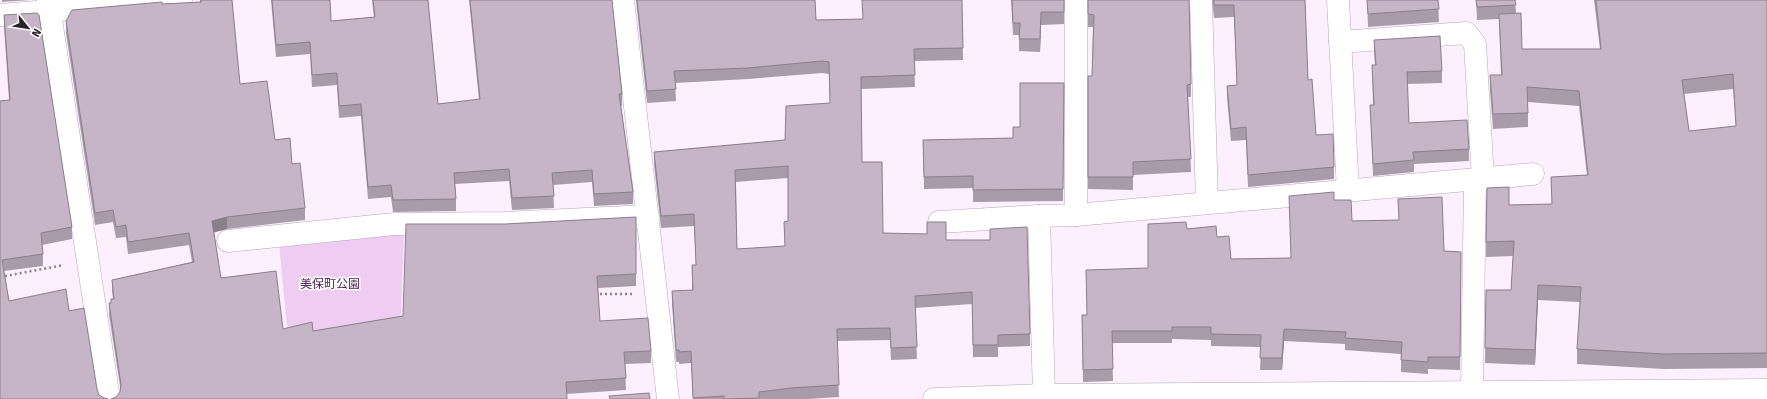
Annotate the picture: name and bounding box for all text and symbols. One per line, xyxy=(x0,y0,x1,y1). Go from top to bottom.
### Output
north arrow xyxy=(8,8,48,48)
text: N xyxy=(29,26,44,39)
park label: 美保町公園 xyxy=(300,277,360,291)

